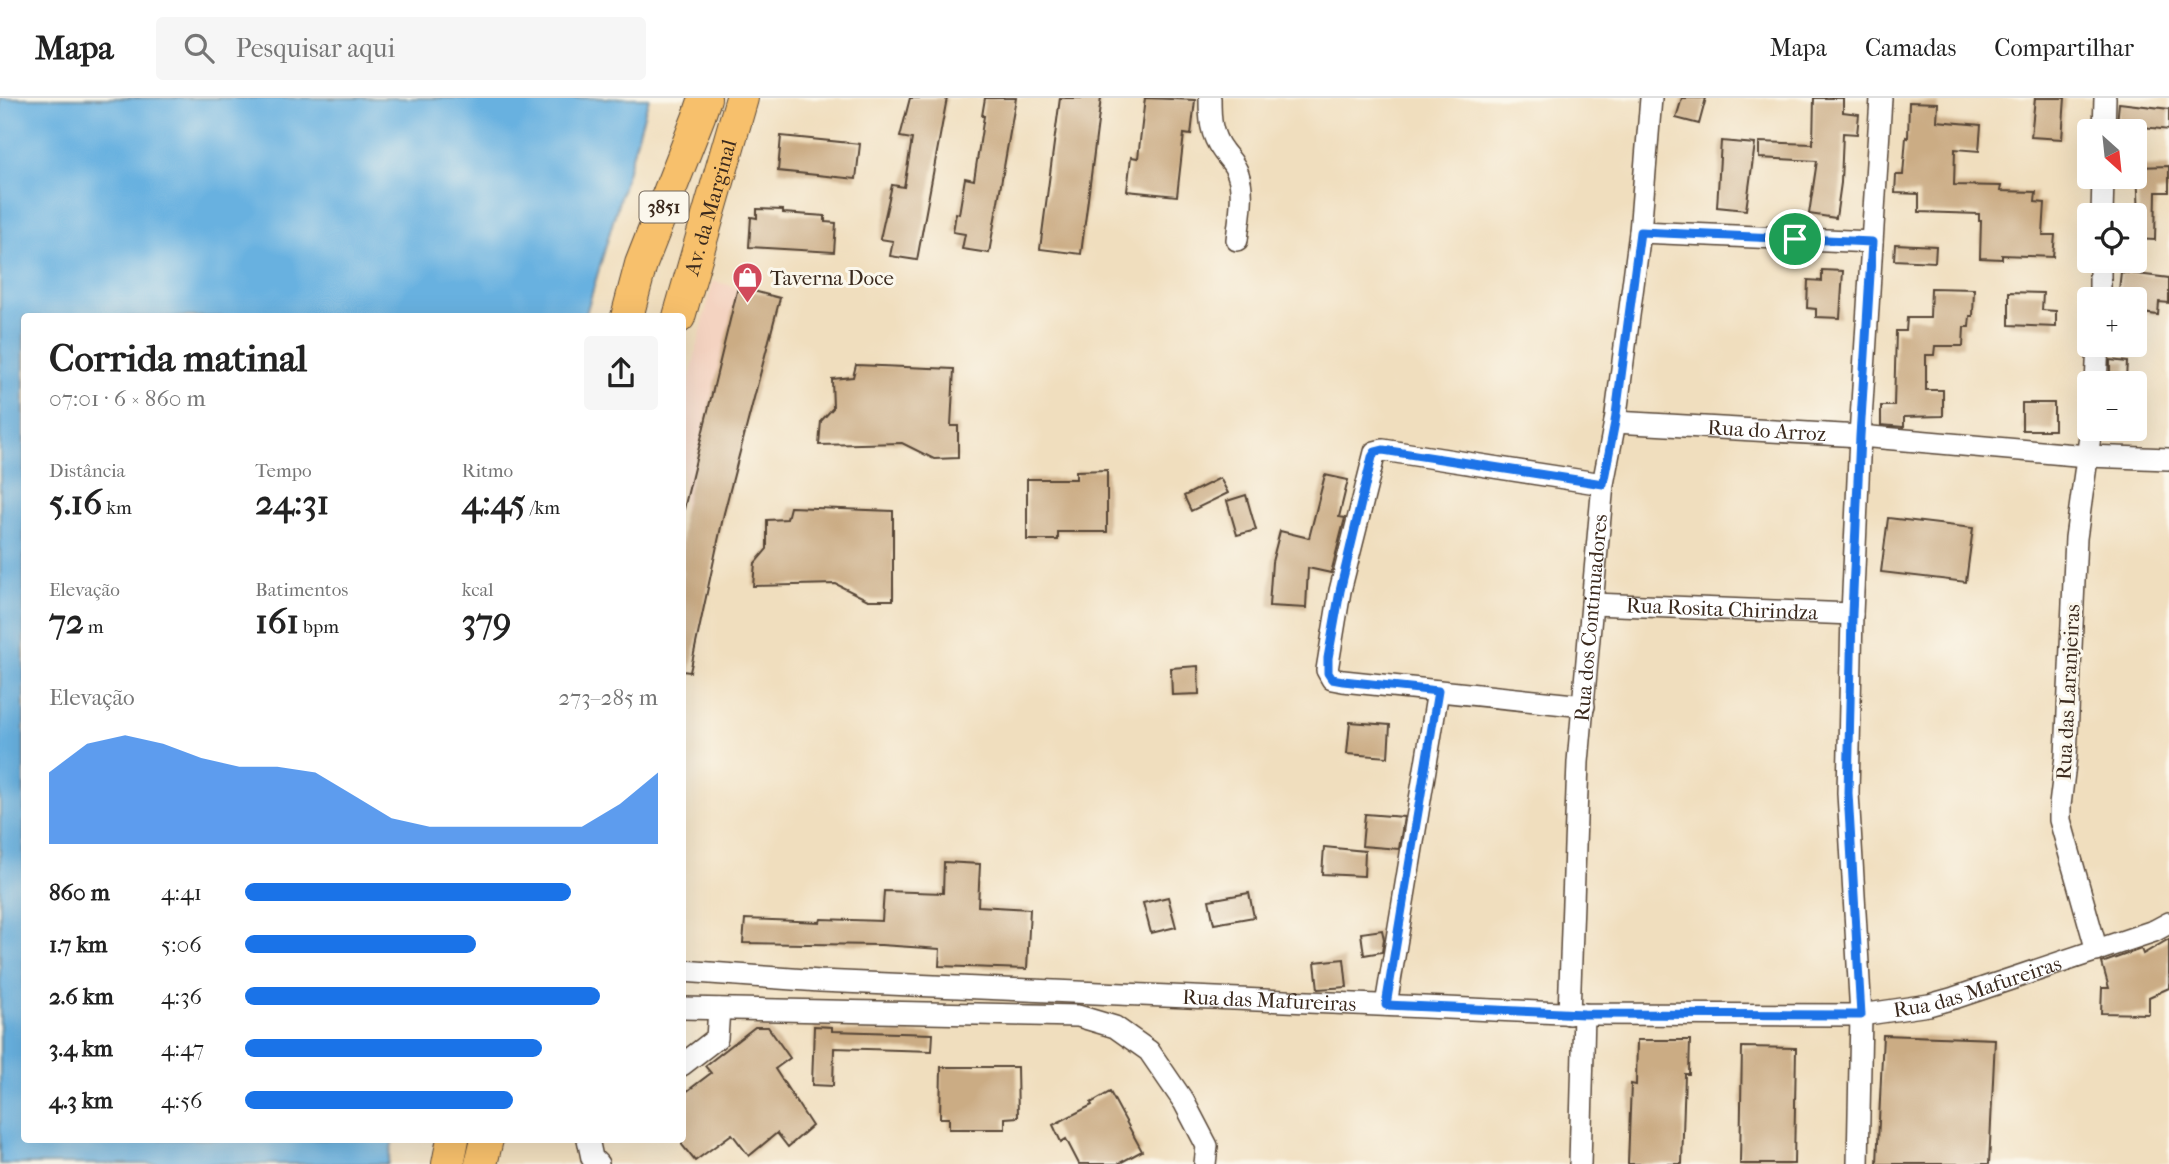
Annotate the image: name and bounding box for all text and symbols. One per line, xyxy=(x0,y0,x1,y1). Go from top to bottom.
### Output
search box xyxy=(156,17,646,80)
text: Mapa xyxy=(35,29,114,68)
icon: search xyxy=(180,29,218,67)
text: Pesquisar aqui xyxy=(236,33,395,64)
text: Mapa xyxy=(1770,34,1827,62)
text: Camadas xyxy=(1865,34,1956,62)
text: Compartilhar xyxy=(1994,34,2134,62)
north arrow xyxy=(2077,119,2147,189)
map controls xyxy=(2077,119,2147,441)
street label: Av. da Marginal xyxy=(679,137,741,279)
road number: 3851 xyxy=(640,192,688,222)
button: locate xyxy=(2077,203,2147,273)
pin xyxy=(1765,209,1825,269)
icon: arrive xyxy=(1776,220,1814,258)
shop icon: Taverna Doce xyxy=(730,261,764,305)
place label: Taverna Doce xyxy=(770,266,894,290)
button: + xyxy=(2077,287,2147,357)
text: Corrida matinal xyxy=(49,336,307,381)
button: share xyxy=(584,336,658,410)
button: − xyxy=(2077,371,2147,441)
text: 07:01 · 6 × 860 m xyxy=(49,385,206,412)
street label: Rua do Arroz xyxy=(1707,415,1827,446)
text: Distância xyxy=(49,460,125,482)
text: Tempo xyxy=(255,460,312,482)
text: Ritmo xyxy=(462,460,513,482)
text: 5.16 xyxy=(49,482,102,523)
text: 24:31 xyxy=(255,482,329,523)
text: 4:45 xyxy=(462,482,526,523)
text: km xyxy=(102,497,132,519)
text: /km xyxy=(526,497,560,519)
street label: Rua dos Continuadores xyxy=(1570,513,1612,723)
text: Elevação xyxy=(49,579,120,601)
text: Batimentos xyxy=(255,579,348,601)
text: kcal xyxy=(462,579,494,601)
street label: Rua Rosita Chirindza xyxy=(1625,593,1819,625)
text: 72 xyxy=(49,601,84,642)
text: 161 xyxy=(255,601,299,642)
text: 379 xyxy=(462,601,511,642)
street label: Rua das Laranjeiras xyxy=(2051,603,2085,780)
text: m xyxy=(84,616,104,638)
text: bpm xyxy=(299,616,339,638)
text: Elevação xyxy=(49,684,135,711)
text: 273–285 m xyxy=(558,684,658,711)
text: 860 m xyxy=(49,879,110,906)
text: 4:41 xyxy=(161,879,202,906)
text: 1.7 km xyxy=(49,931,107,958)
text: 5:06 xyxy=(161,931,202,958)
street label: Rua das Mafureiras xyxy=(1892,951,2065,1022)
text: 2.6 km xyxy=(49,983,114,1010)
text: 4:36 xyxy=(161,983,202,1010)
street label: Rua das Mafureiras xyxy=(1182,985,1357,1016)
text: 3.4 km xyxy=(49,1035,113,1062)
text: 4:47 xyxy=(161,1035,204,1062)
text: 4.3 km xyxy=(49,1087,113,1114)
text: 4:56 xyxy=(161,1087,203,1114)

